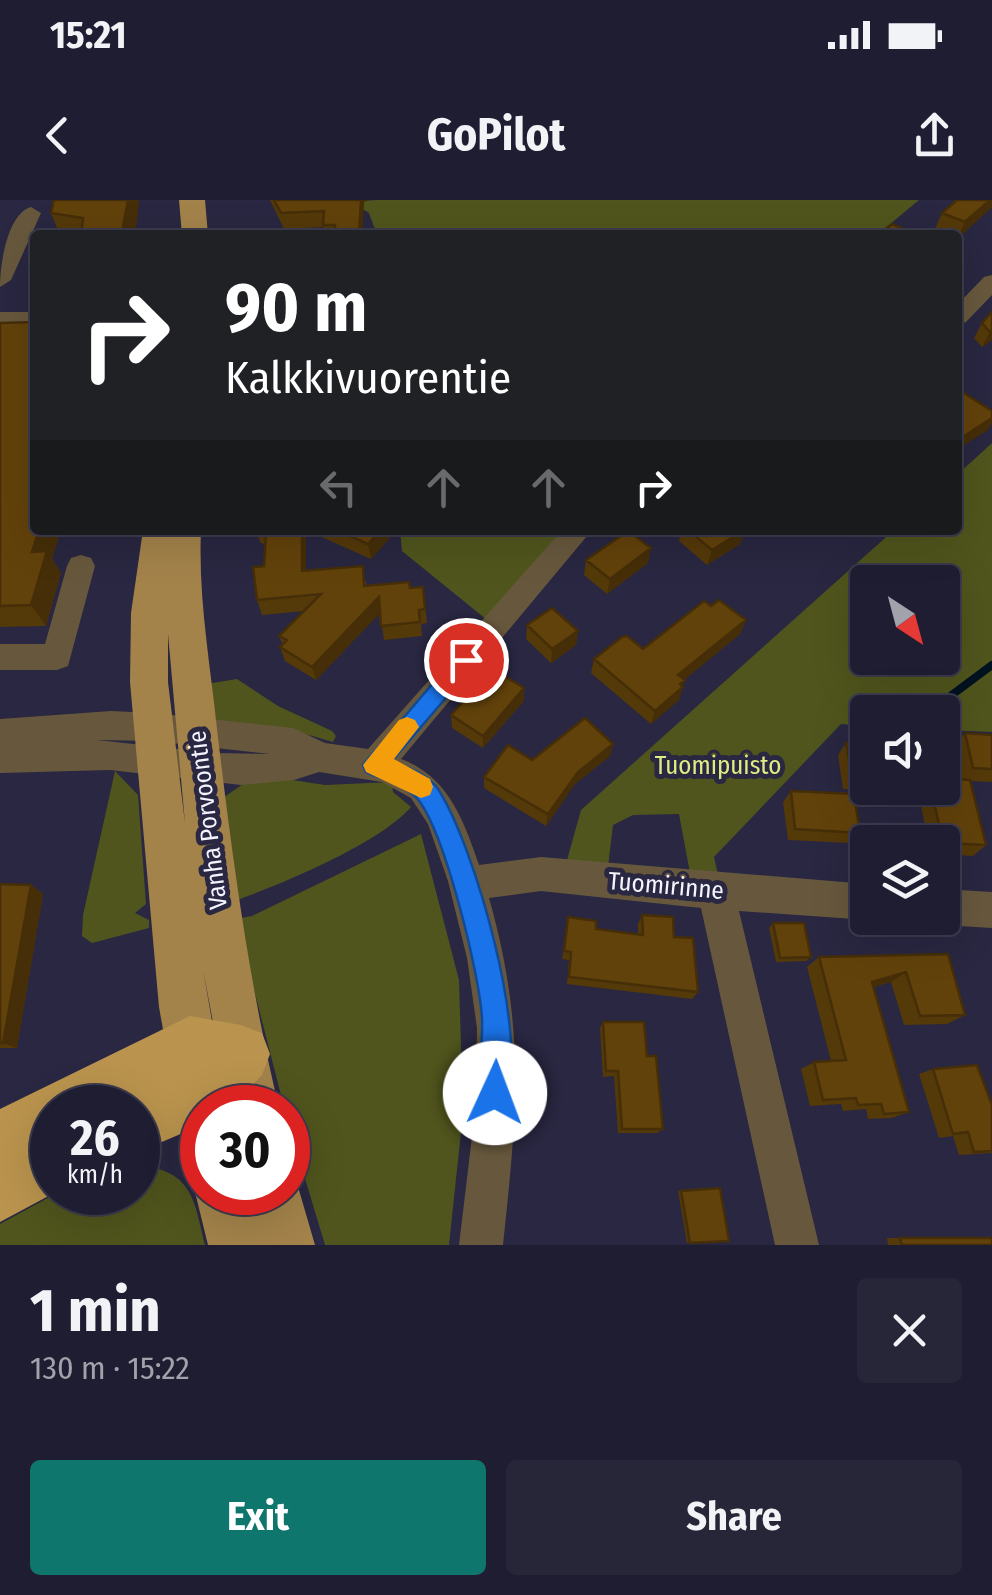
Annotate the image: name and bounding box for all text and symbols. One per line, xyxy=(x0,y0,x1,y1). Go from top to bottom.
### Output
text: 15:21 xyxy=(50,12,126,58)
icon: back xyxy=(30,108,85,163)
text: GoPilot xyxy=(427,108,565,162)
icon: share xyxy=(907,108,962,163)
text: 90 m xyxy=(225,266,367,350)
icon: right xyxy=(60,270,190,400)
text: Kalkkivuorentie xyxy=(225,351,511,405)
icon: left xyxy=(311,460,366,515)
icon: ahead xyxy=(416,460,471,515)
icon: ahead xyxy=(521,460,576,515)
icon: right xyxy=(626,460,681,515)
north arrow xyxy=(850,565,960,675)
map controls xyxy=(850,565,960,935)
pin xyxy=(424,618,509,703)
icon: arrive xyxy=(439,633,494,688)
button: sound xyxy=(850,695,960,805)
street label: Vanha Porvoontie xyxy=(182,729,234,911)
park label: Tuomipuisto xyxy=(655,751,781,781)
button: layers xyxy=(850,825,960,935)
street label: Tuomirinne xyxy=(607,866,725,906)
position arrow xyxy=(443,1041,547,1145)
speed limit sign: 30 xyxy=(180,1085,310,1215)
text: 26 xyxy=(70,1108,120,1168)
text: km/h xyxy=(67,1160,123,1190)
text: 1 min xyxy=(30,1275,161,1347)
button: close xyxy=(857,1278,962,1383)
text: 130 m · 15:22 xyxy=(30,1349,190,1387)
button: Exit xyxy=(30,1460,486,1575)
button: Share xyxy=(506,1460,962,1575)

